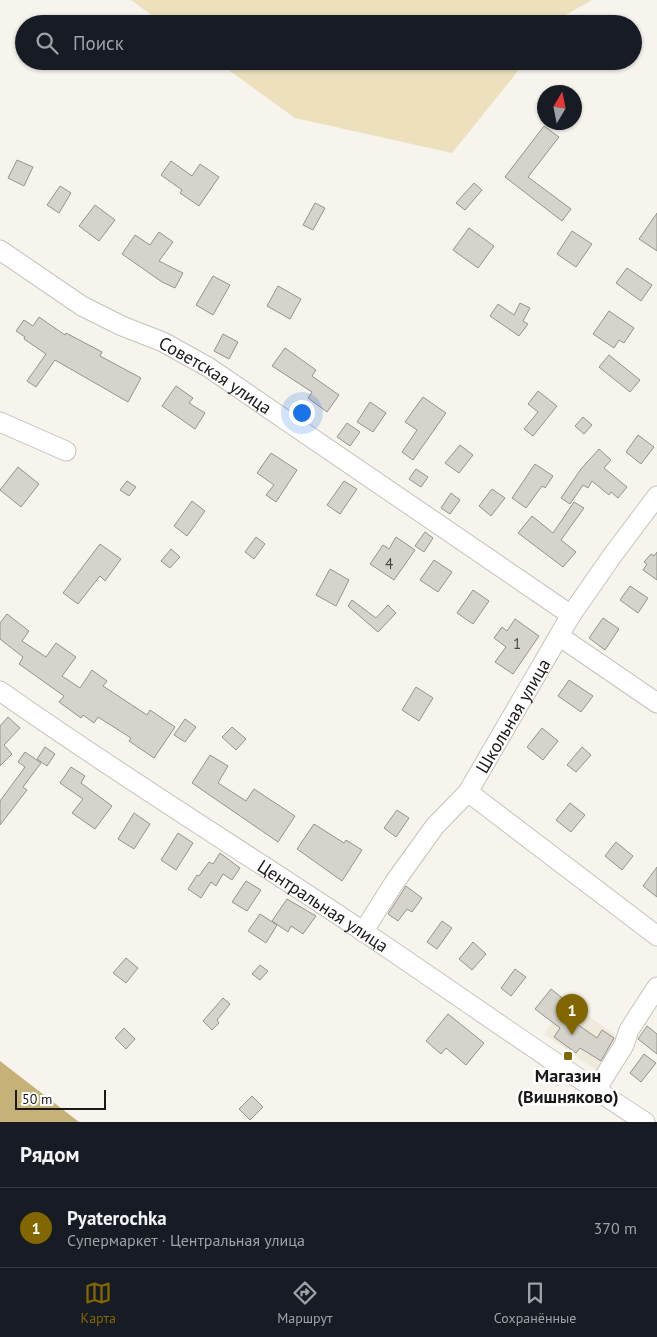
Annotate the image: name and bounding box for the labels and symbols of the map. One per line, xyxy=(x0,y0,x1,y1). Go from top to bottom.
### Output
north arrow xyxy=(537,85,582,130)
street label: Советская улица xyxy=(155,331,277,419)
your location xyxy=(289,400,315,426)
house number: 4 xyxy=(385,554,393,573)
house number: 1 xyxy=(513,634,521,653)
street label: Школьная улица xyxy=(470,654,555,777)
street label: Центральная улица xyxy=(254,854,393,957)
pin: 1 xyxy=(556,994,588,1035)
marker: Магазин (Вишняково) xyxy=(562,1050,574,1062)
place label: Магазин (Вишняково) xyxy=(517,1064,619,1108)
scale bar xyxy=(15,1087,106,1110)

